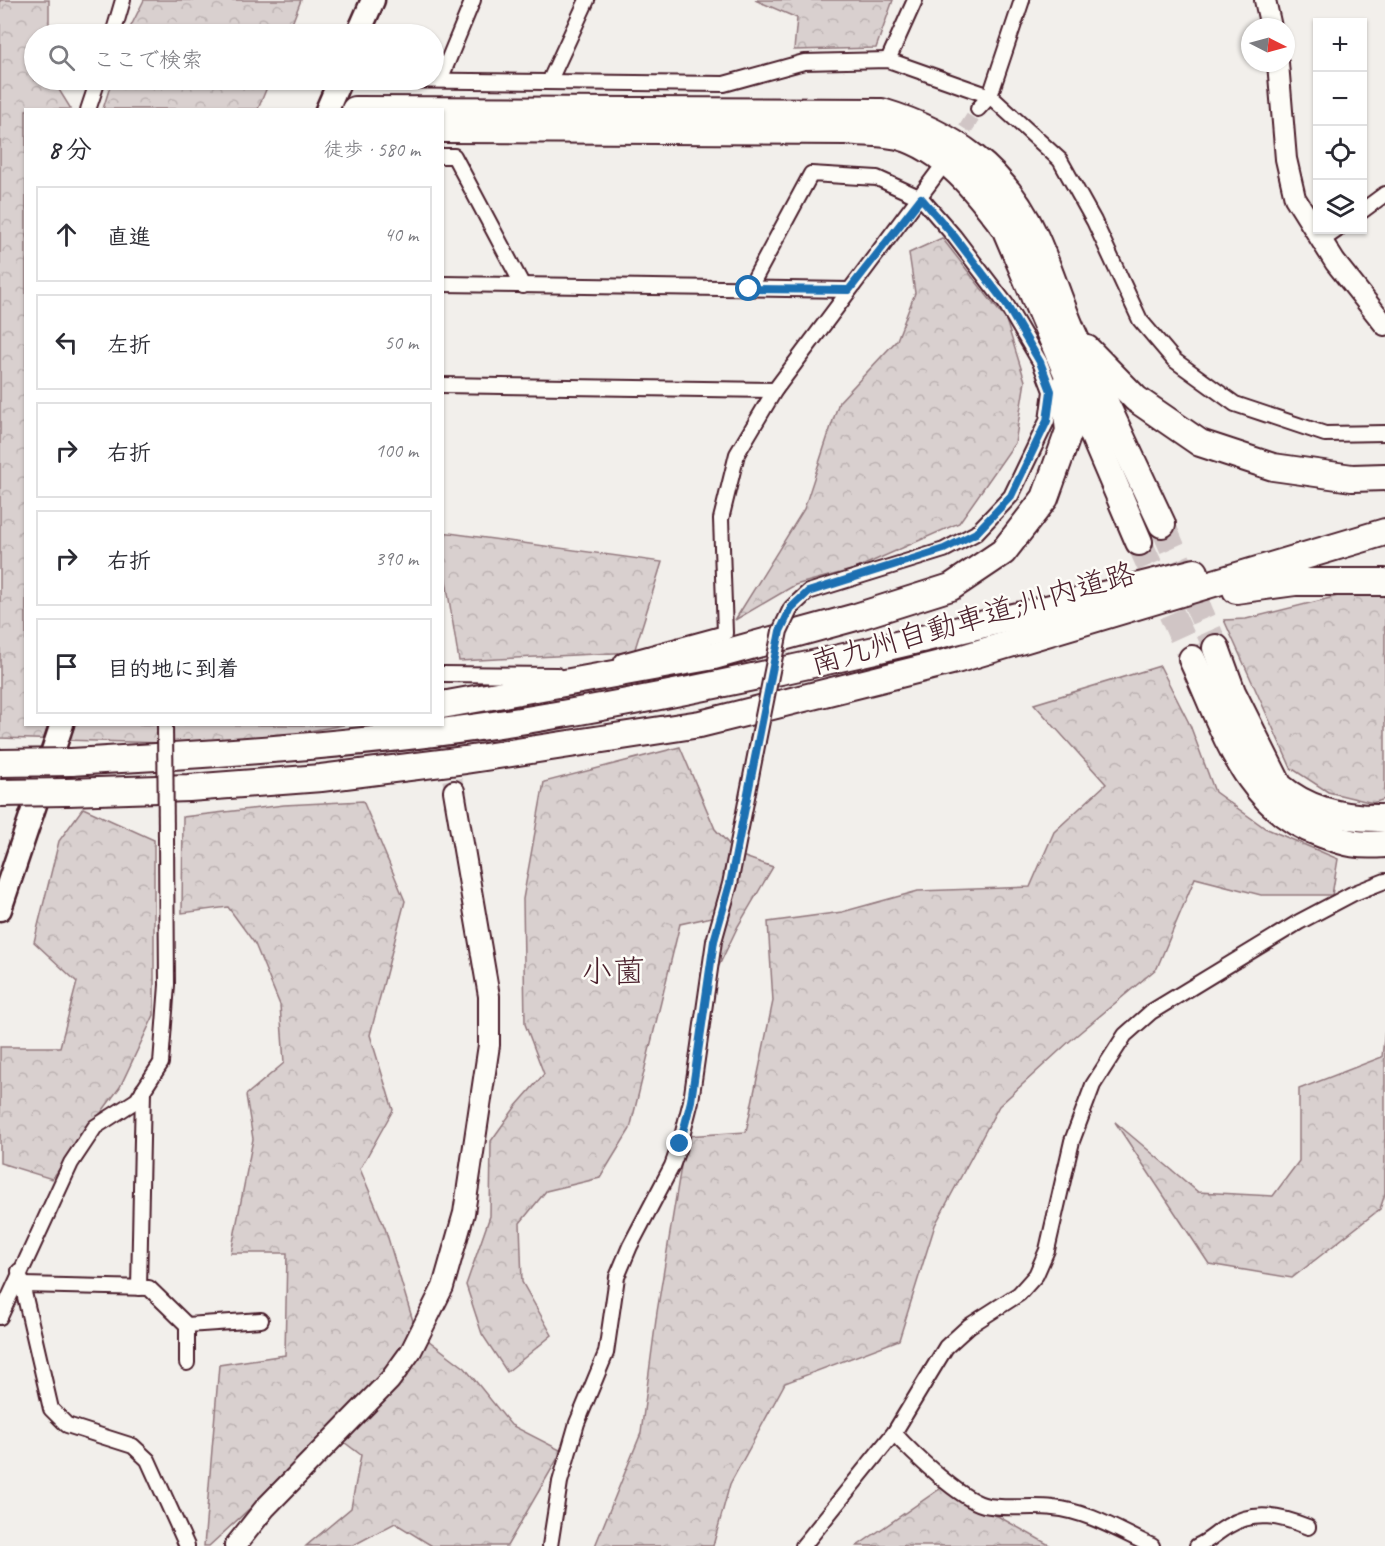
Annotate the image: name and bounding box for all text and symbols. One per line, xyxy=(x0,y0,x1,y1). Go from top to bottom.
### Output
north arrow xyxy=(1241,18,1295,72)
map controls xyxy=(1313,18,1367,234)
button: + xyxy=(1313,18,1367,72)
search box xyxy=(24,24,444,90)
icon: search xyxy=(45,41,78,74)
text: ここで検索 xyxy=(93,46,203,74)
button: − xyxy=(1313,72,1367,126)
button: locate xyxy=(1313,126,1367,180)
text: 8 分 xyxy=(48,133,92,166)
text: 徒歩 · 580 m xyxy=(324,137,420,162)
button: layers xyxy=(1313,180,1367,234)
icon: ahead xyxy=(50,218,83,251)
text: 40 m xyxy=(384,222,418,247)
text: 直進 xyxy=(107,223,151,251)
route start xyxy=(735,275,761,301)
icon: left xyxy=(50,326,83,359)
text: 50 m xyxy=(384,330,418,355)
text: 左折 xyxy=(107,331,151,359)
icon: right xyxy=(50,434,83,467)
text: 100 m xyxy=(375,438,418,463)
text: 右折 xyxy=(107,439,151,467)
icon: right xyxy=(50,542,83,575)
text: 390 m xyxy=(375,546,418,571)
text: 右折 xyxy=(107,547,151,575)
street label: 南九州自動車道;川内道路 xyxy=(806,553,1140,683)
icon: arrive xyxy=(50,650,83,683)
text: 目的地に到着 xyxy=(107,655,239,683)
district label: 小薗 xyxy=(581,951,645,992)
route end xyxy=(666,1130,692,1156)

